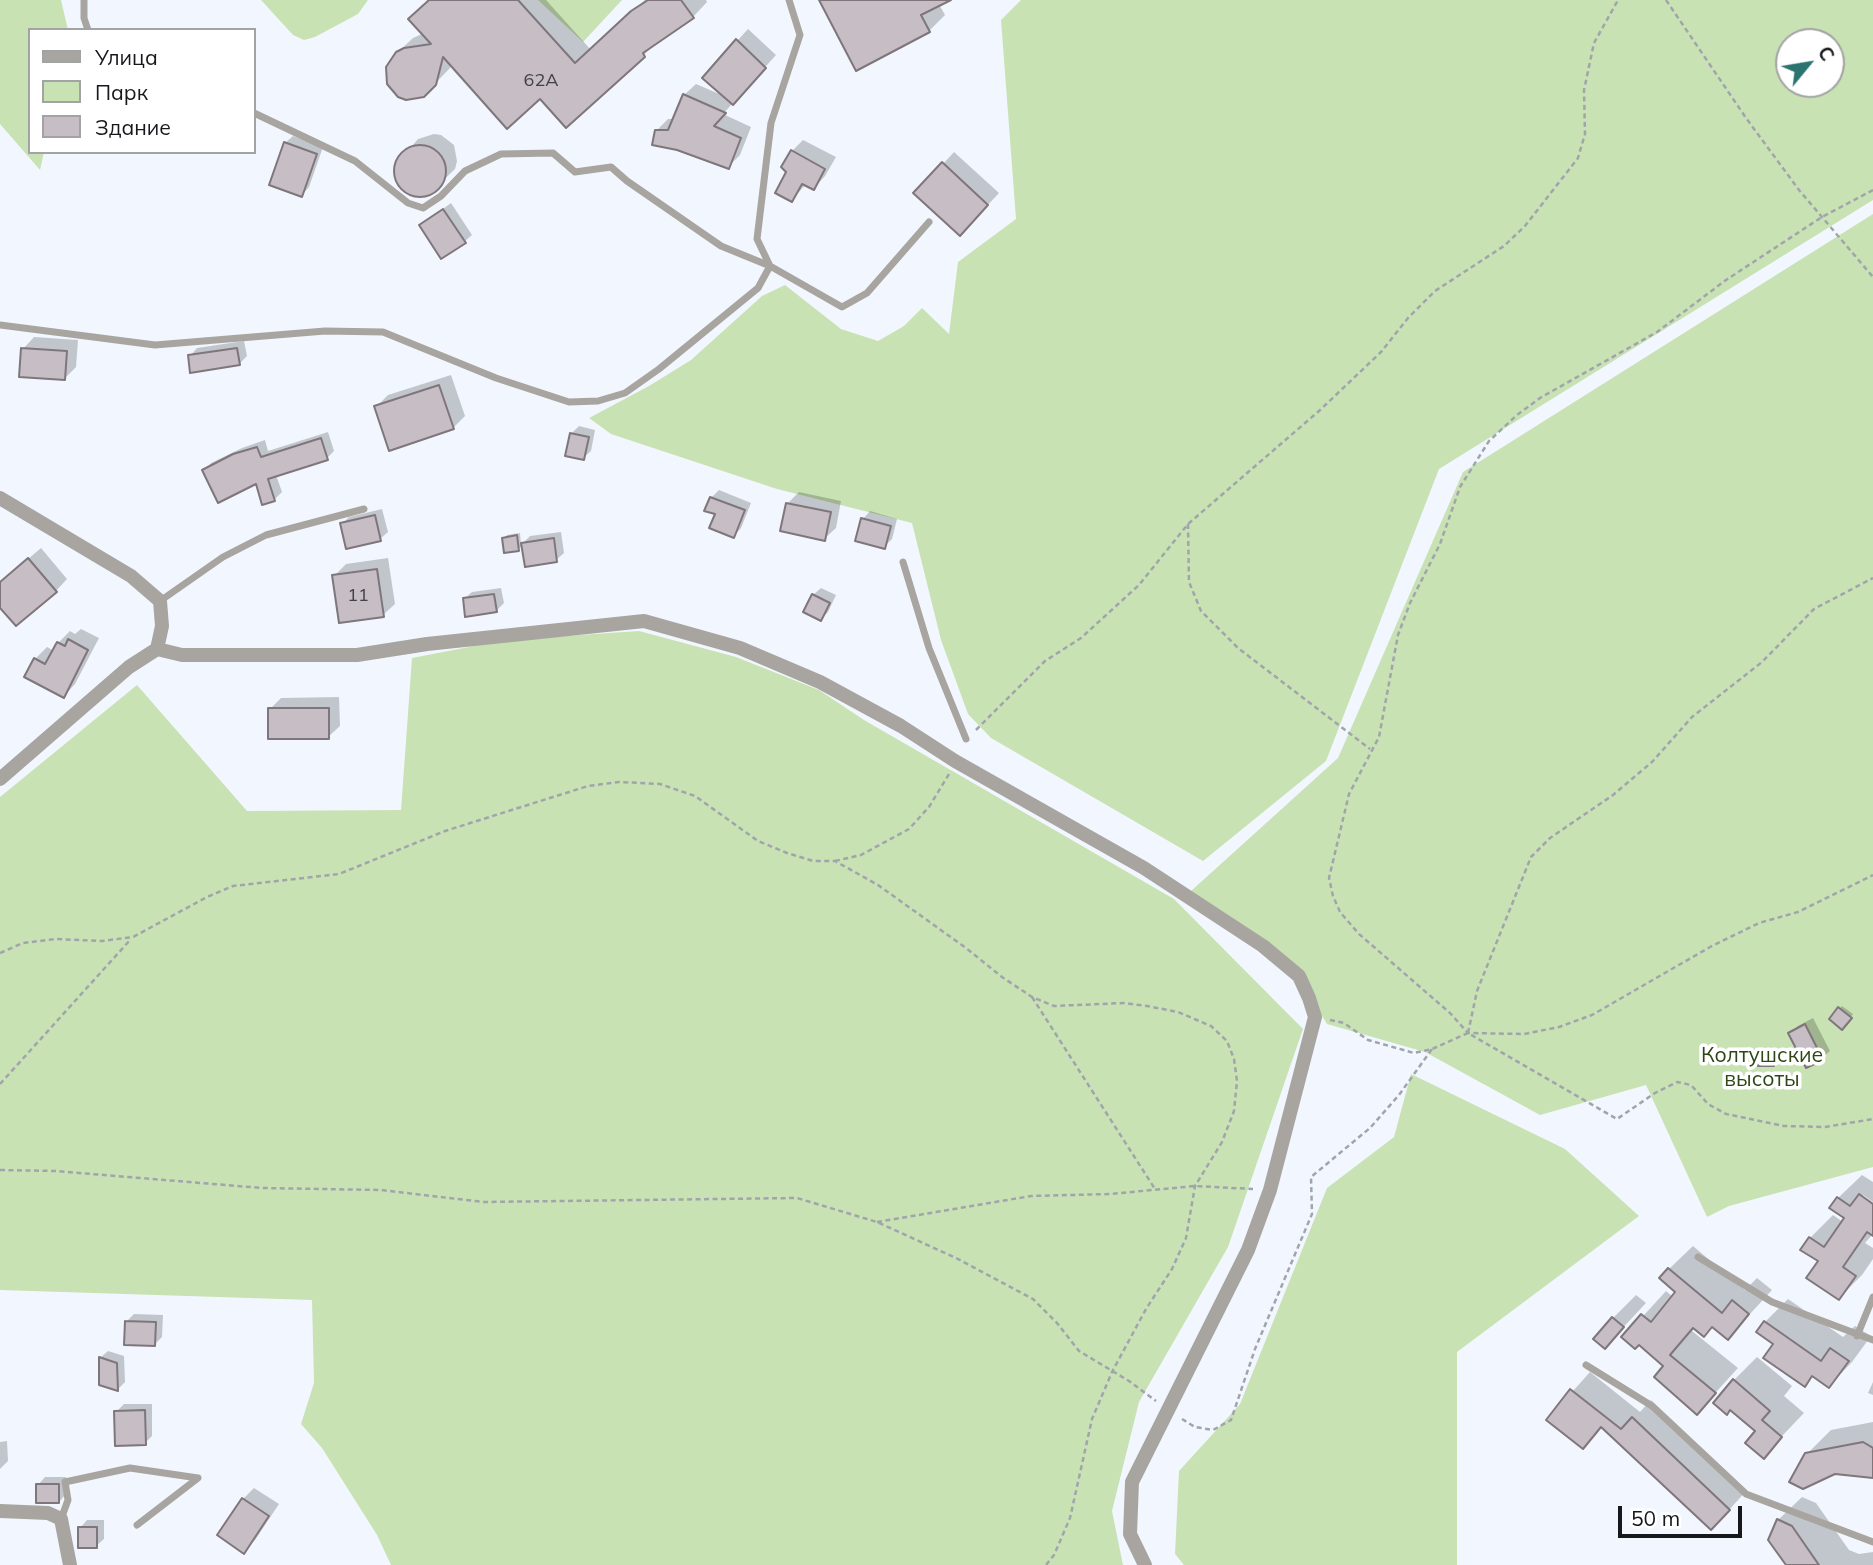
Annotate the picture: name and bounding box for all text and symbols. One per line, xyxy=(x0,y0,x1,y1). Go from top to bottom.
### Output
legend xyxy=(28,28,256,154)
north arrow xyxy=(1775,28,1845,98)
text: С xyxy=(1813,42,1840,65)
text: Улица xyxy=(95,44,158,70)
house number: 62А xyxy=(524,70,558,92)
text: Парк xyxy=(95,79,148,105)
text: Здание xyxy=(95,114,171,140)
house number: 11 xyxy=(347,585,369,607)
park label: Колтушские высоты xyxy=(1701,1043,1823,1093)
scale bar xyxy=(1621,1492,1745,1536)
text: 50 m xyxy=(1631,1505,1680,1531)

